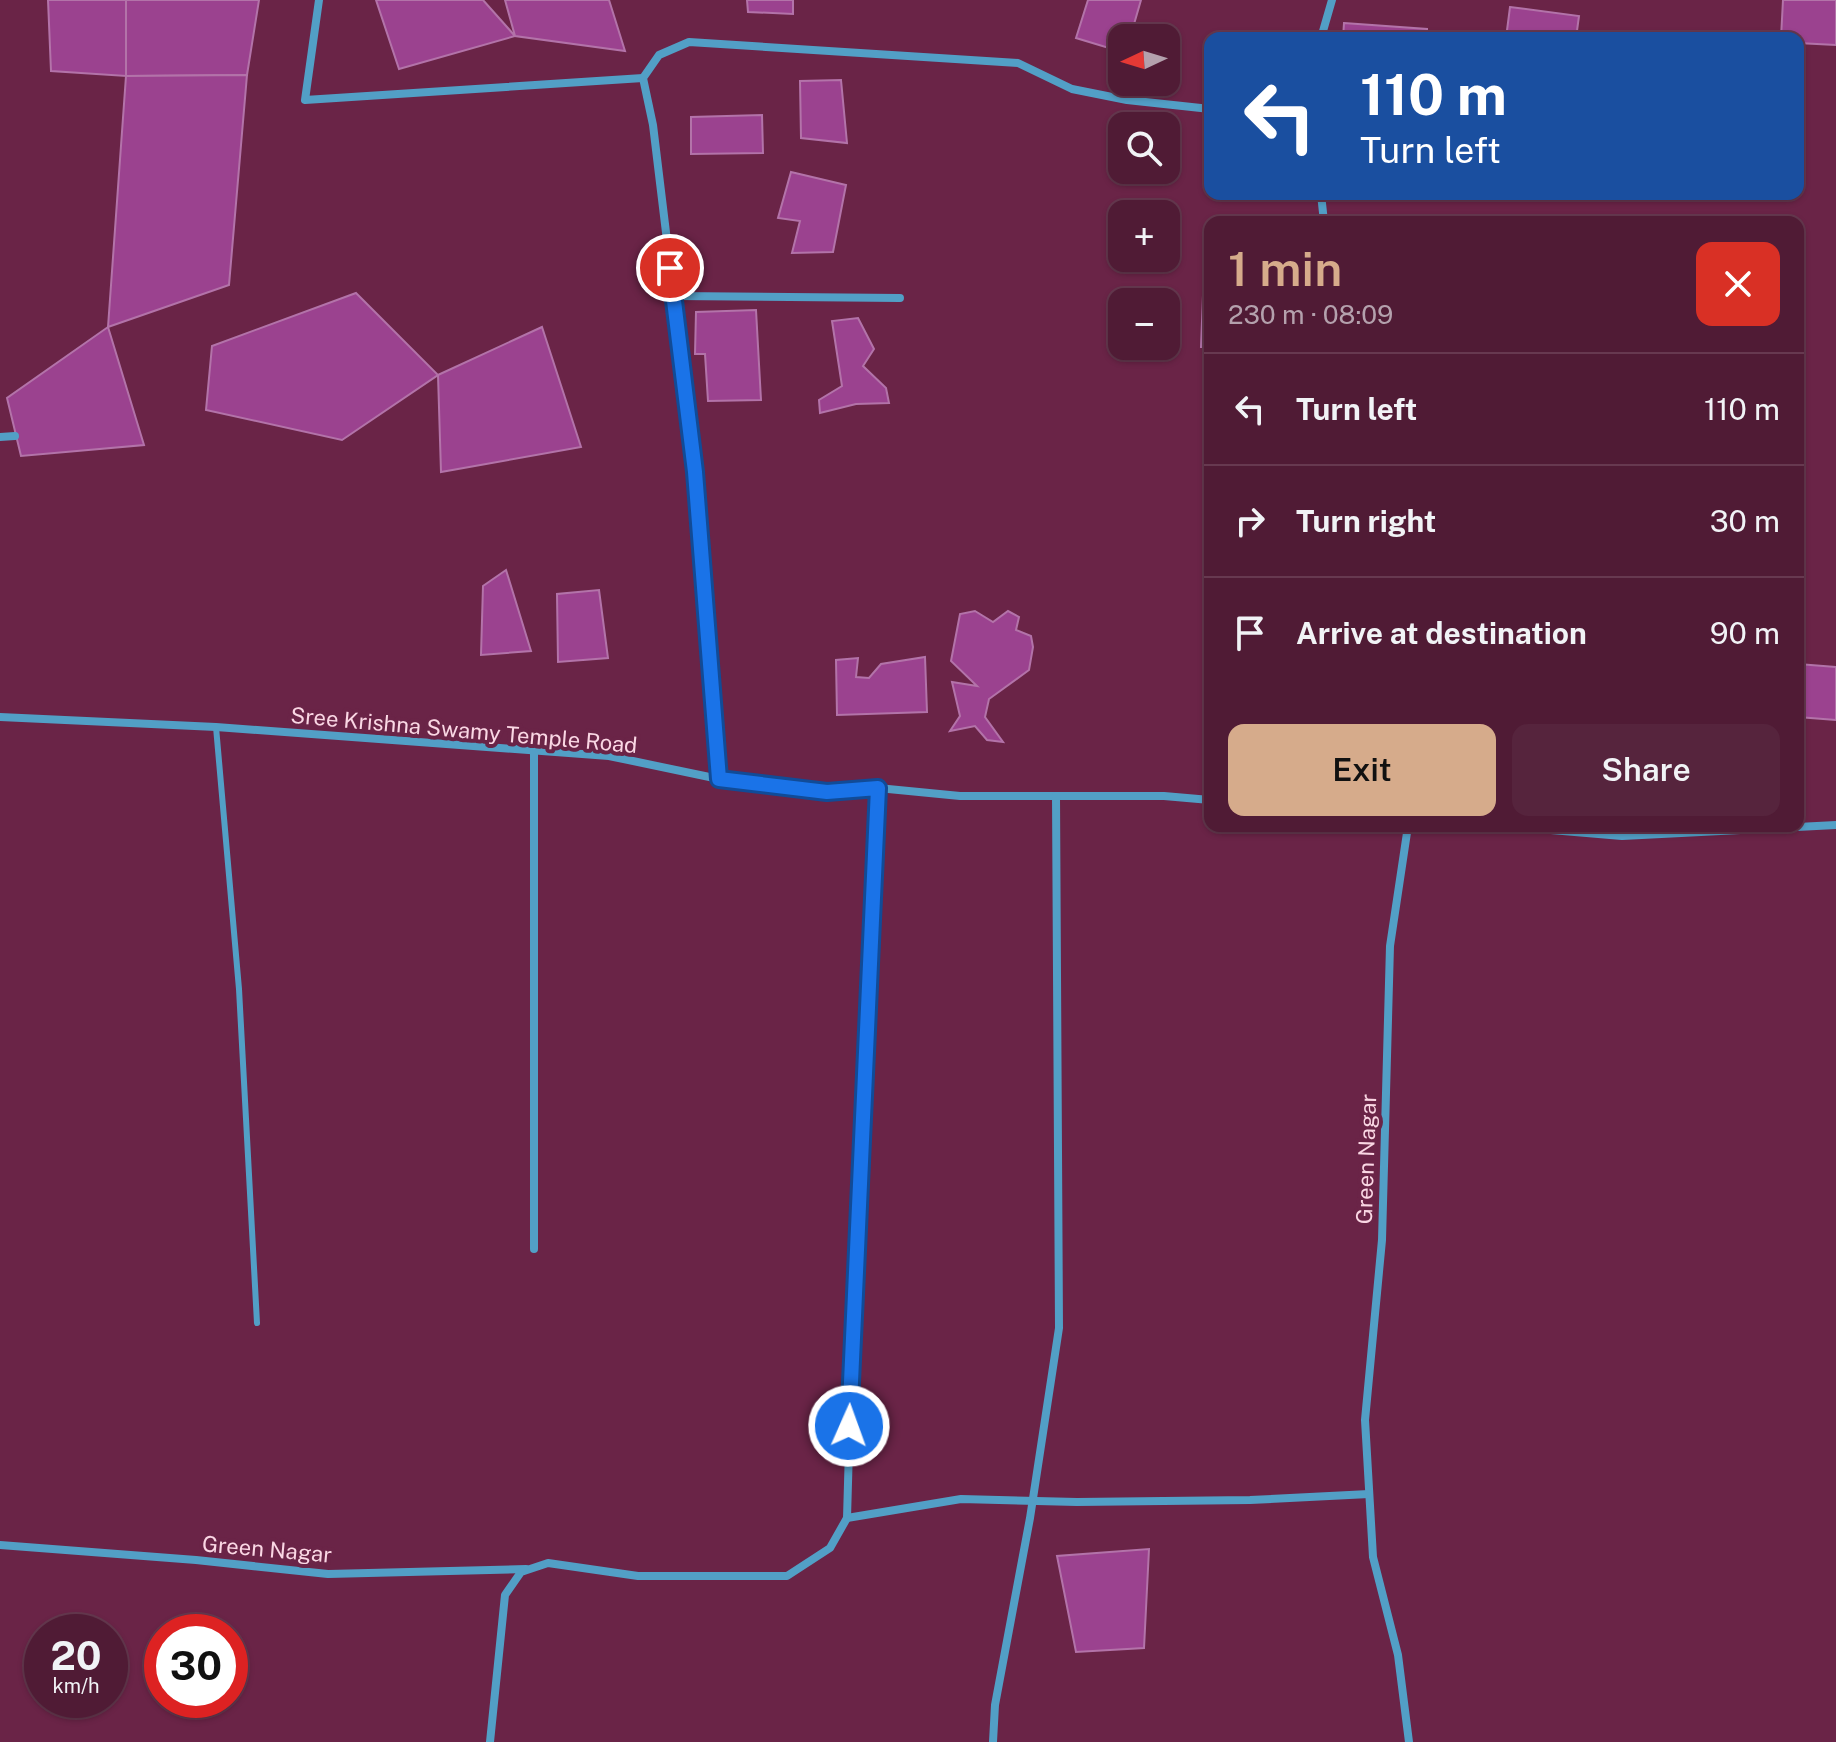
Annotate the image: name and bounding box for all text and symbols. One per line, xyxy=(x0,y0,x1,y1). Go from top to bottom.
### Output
north arrow xyxy=(1108,24,1180,96)
map controls xyxy=(1108,24,1180,360)
text: 110 m xyxy=(1360,62,1507,128)
icon: left xyxy=(1228,64,1332,168)
button: search xyxy=(1108,112,1180,184)
text: Turn left xyxy=(1360,129,1501,171)
button: + xyxy=(1108,200,1180,272)
pin xyxy=(636,234,704,302)
text: 1 min xyxy=(1228,240,1342,297)
button: close xyxy=(1696,242,1780,326)
icon: arrive xyxy=(648,246,692,290)
button: − xyxy=(1108,288,1180,360)
text: 230 m · 08:09 xyxy=(1228,299,1393,330)
icon: left xyxy=(1228,387,1272,431)
text: Turn left xyxy=(1296,391,1417,427)
text: 110 m xyxy=(1704,391,1780,427)
icon: right xyxy=(1228,499,1272,543)
text: Turn right xyxy=(1296,503,1436,539)
text: 30 m xyxy=(1710,503,1780,539)
icon: arrive xyxy=(1228,611,1272,655)
text: Arrive at destination xyxy=(1296,615,1587,651)
text: 90 m xyxy=(1710,615,1780,651)
street label: Sree Krishna Swamy Temple Road xyxy=(290,702,638,758)
button: Exit xyxy=(1228,724,1496,816)
button: Share xyxy=(1512,724,1780,816)
street label: Green Nagar xyxy=(1351,1093,1381,1225)
position arrow xyxy=(807,1384,891,1468)
street label: Green Nagar xyxy=(201,1530,333,1568)
speed limit sign: 30 xyxy=(144,1614,248,1718)
text: 20 xyxy=(50,1632,102,1679)
text: km/h xyxy=(52,1674,100,1698)

